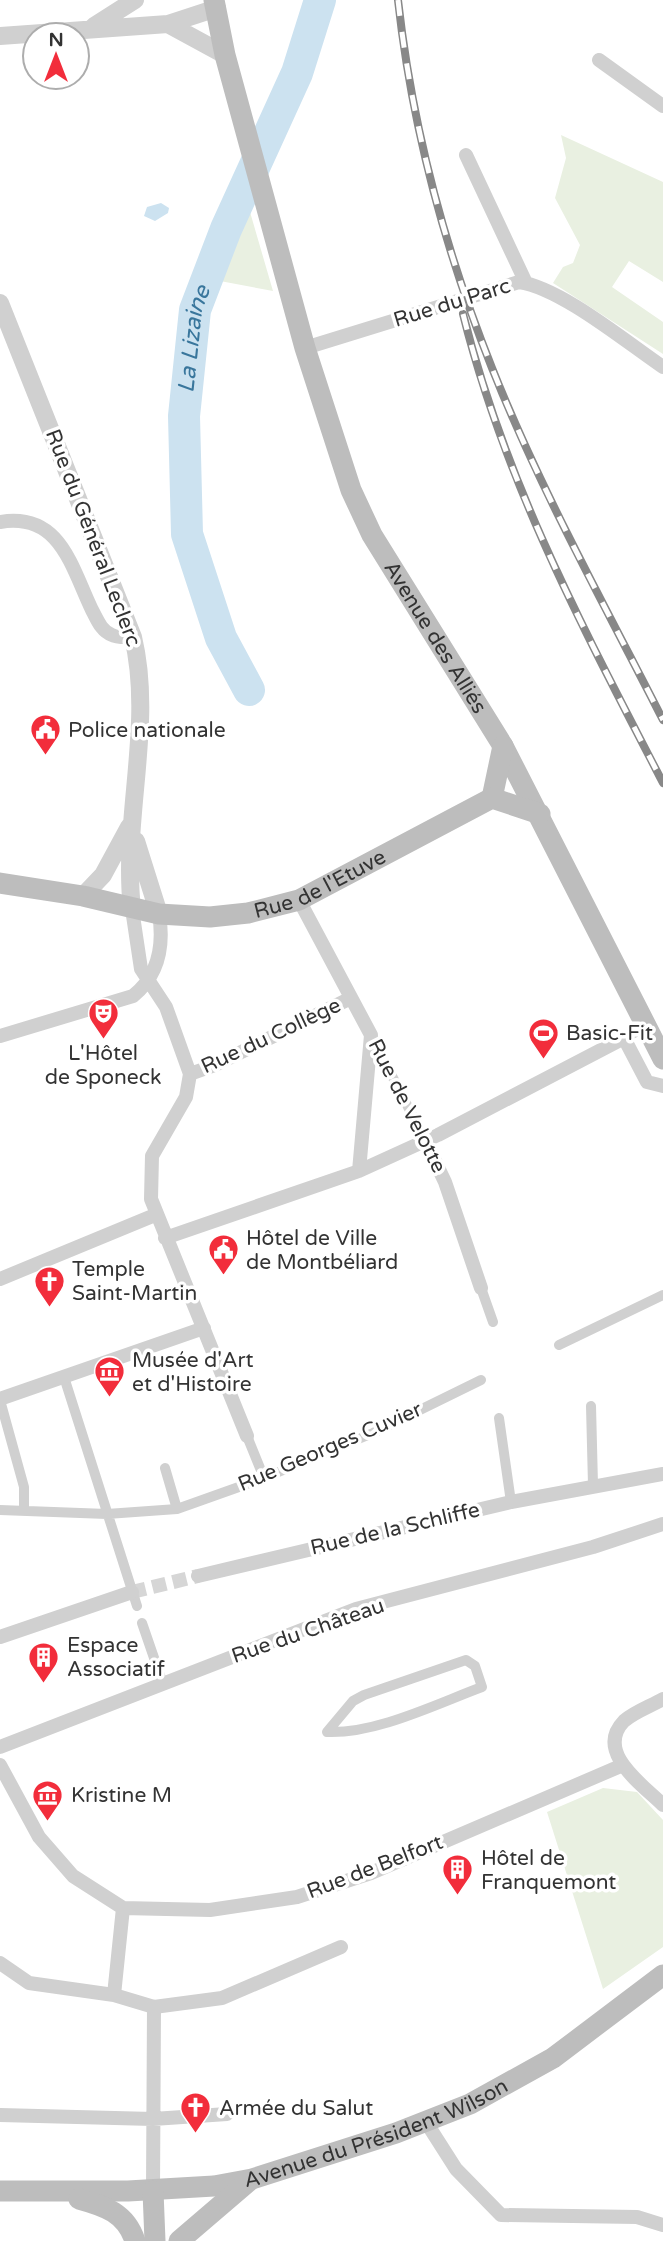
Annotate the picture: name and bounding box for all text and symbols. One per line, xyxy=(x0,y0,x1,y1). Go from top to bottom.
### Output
north arrow xyxy=(21,21,91,91)
text: N xyxy=(48,29,64,51)
street label: Rue du Parc xyxy=(391,273,513,333)
water label: La Lizaine xyxy=(172,280,218,394)
street label: Rue du Général Leclerc xyxy=(40,426,146,650)
street label: Avenue des Alliés xyxy=(379,556,492,718)
public building icon: Police nationale xyxy=(28,713,62,757)
place label: Police nationale xyxy=(68,718,226,743)
street label: Rue de l'Etuve xyxy=(251,844,390,924)
street label: Rue du Collège xyxy=(197,993,345,1079)
theatre icon: L'Hôtel de Sponeck xyxy=(86,996,120,1040)
sports icon: Basic-Fit xyxy=(526,1016,560,1060)
place label: Basic-Fit xyxy=(566,1021,653,1046)
street label: Rue de Velotte xyxy=(363,1035,451,1177)
place label: L'Hôtel de Sponeck xyxy=(45,1041,161,1090)
place label: Hôtel de Ville de Montbéliard xyxy=(246,1226,398,1275)
public building icon: Hôtel de Ville de Montbéliard xyxy=(206,1233,240,1277)
place label: Temple Saint-Martin xyxy=(72,1257,197,1306)
church icon: Temple Saint-Martin xyxy=(32,1264,66,1308)
place label: Musée d'Art et d'Histoire xyxy=(132,1348,254,1397)
museum icon: Musée d'Art et d'Histoire xyxy=(92,1355,126,1399)
street label: Rue Georges Cuvier xyxy=(234,1397,426,1497)
street label: Rue de la Schliffe xyxy=(308,1497,482,1561)
street label: Rue du Château xyxy=(228,1593,388,1669)
place label: Espace Associatif xyxy=(67,1633,165,1682)
building icon: Espace Associatif xyxy=(27,1640,61,1684)
museum icon: Kristine M xyxy=(31,1778,65,1822)
place label: Kristine M xyxy=(71,1783,172,1808)
street label: Rue de Belfort xyxy=(304,1830,446,1904)
place label: Hôtel de Franquemont xyxy=(481,1846,616,1895)
building icon: Hôtel de Franquemont xyxy=(441,1853,475,1897)
street label: Avenue du Président Wilson xyxy=(242,2073,512,2193)
church icon: Armée du Salut xyxy=(179,2091,213,2135)
place label: Armée du Salut xyxy=(219,2096,373,2121)

